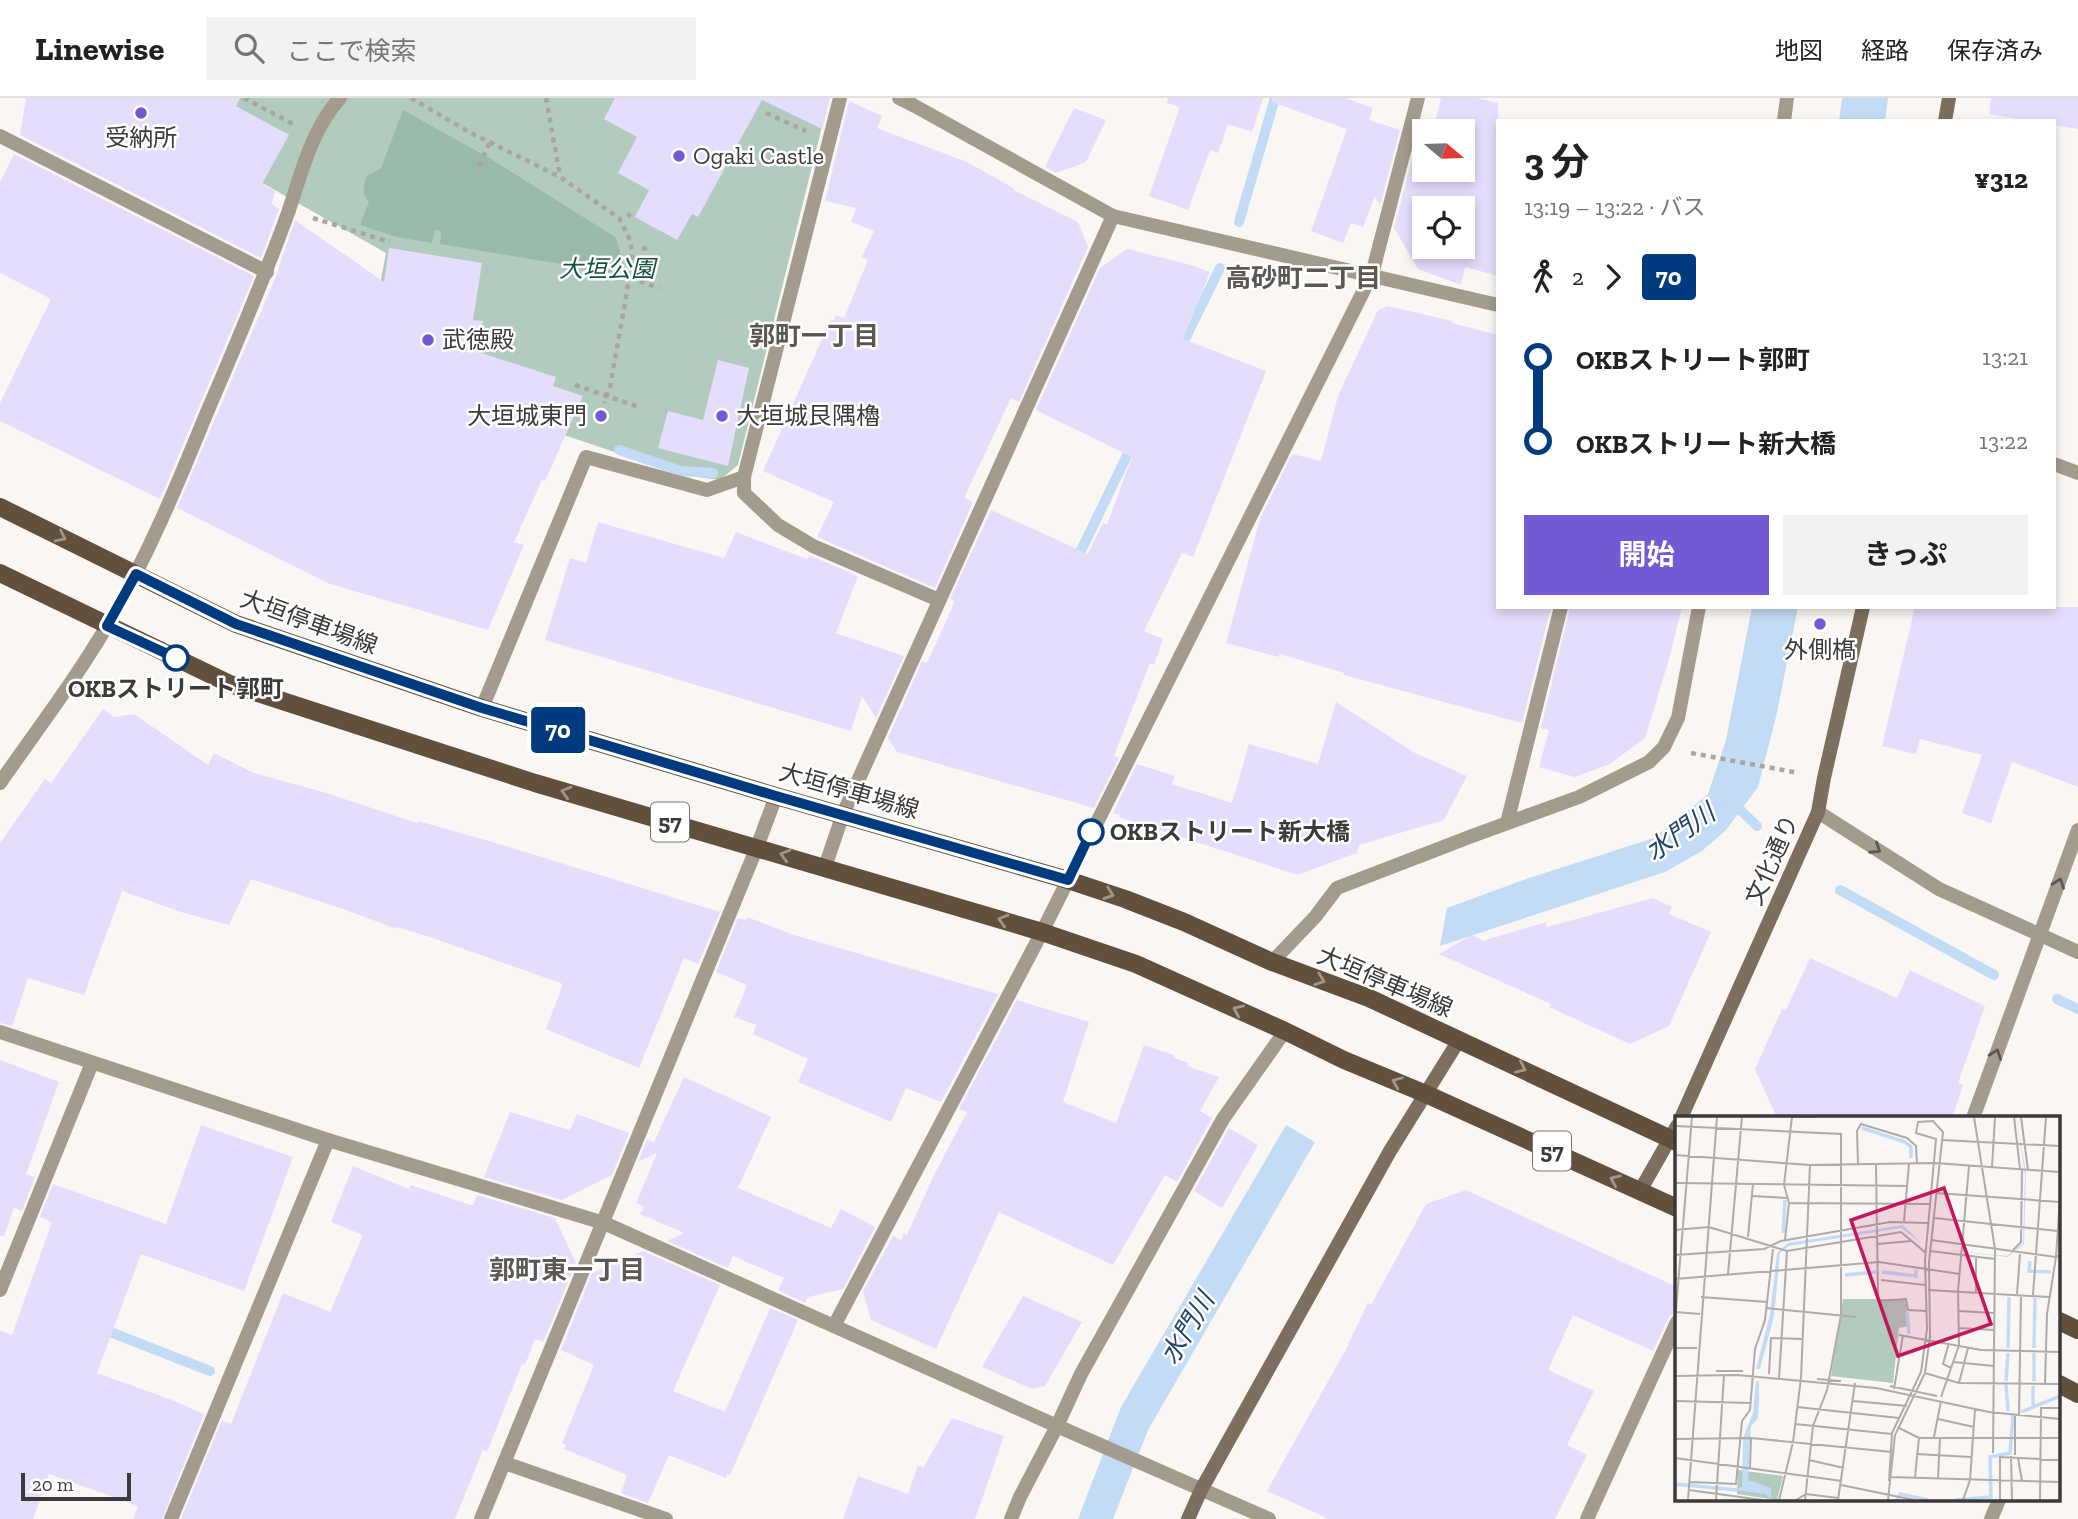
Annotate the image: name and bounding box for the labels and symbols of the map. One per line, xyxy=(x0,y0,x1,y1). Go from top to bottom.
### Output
marker: 受納所 xyxy=(133,105,149,121)
north arrow xyxy=(1412,119,1475,182)
place label: 受納所 xyxy=(105,123,177,152)
place label: Ogaki Castle xyxy=(693,141,824,170)
marker: Ogaki Castle xyxy=(671,148,687,164)
park label: 大垣公園 xyxy=(559,254,658,283)
district label: 高砂町二丁目 xyxy=(1225,262,1381,294)
district label: 郭町一丁目 xyxy=(749,320,879,352)
place label: 武徳殿 xyxy=(442,325,514,354)
marker: 武徳殿 xyxy=(420,332,436,348)
place label: 大垣城東門 xyxy=(467,401,587,430)
place label: 大垣城艮隅櫓 xyxy=(736,401,880,430)
marker: 大垣城東門 xyxy=(593,408,609,424)
marker: 大垣城艮隅櫓 xyxy=(714,408,730,424)
one-way arrow xyxy=(54,529,66,543)
street label: 大垣停車場線 xyxy=(237,583,382,660)
marker: 外側𣘺 xyxy=(1812,616,1828,632)
place label: 外側𣘺 xyxy=(1784,635,1856,664)
marker: OKBストリート郭町 xyxy=(163,645,189,671)
place label: OKBストリート郭町 xyxy=(68,674,284,703)
line badge: 70 xyxy=(526,707,590,753)
street label: 大垣停車場線 xyxy=(776,757,922,824)
one-way arrow xyxy=(561,785,573,800)
water label: 水門川 xyxy=(1639,795,1724,867)
road number: 57 xyxy=(651,802,689,842)
street label: 文化通り xyxy=(1739,810,1804,910)
place label: OKBストリート新大橋 xyxy=(1110,817,1350,846)
marker: OKBストリート新大橋 xyxy=(1078,819,1104,845)
one-way arrow xyxy=(1868,841,1881,853)
one-way arrow xyxy=(779,849,791,864)
one-way arrow xyxy=(2051,877,2065,889)
one-way arrow xyxy=(1103,885,1115,900)
one-way arrow xyxy=(997,914,1009,929)
street label: 大垣停車場線 xyxy=(1313,940,1457,1023)
one-way arrow xyxy=(1313,972,1325,986)
one-way arrow xyxy=(1233,1004,1245,1018)
one-way arrow xyxy=(1988,1049,2002,1061)
one-way arrow xyxy=(1514,1060,1526,1074)
one-way arrow xyxy=(1391,1076,1404,1090)
inset map xyxy=(1675,1116,2060,1502)
road number: 57 xyxy=(1533,1132,1571,1170)
one-way arrow xyxy=(1610,1174,1622,1188)
district label: 郭町東一丁目 xyxy=(489,1254,645,1286)
water label: 水門川 xyxy=(1153,1284,1222,1370)
scale bar xyxy=(21,1470,131,1502)

